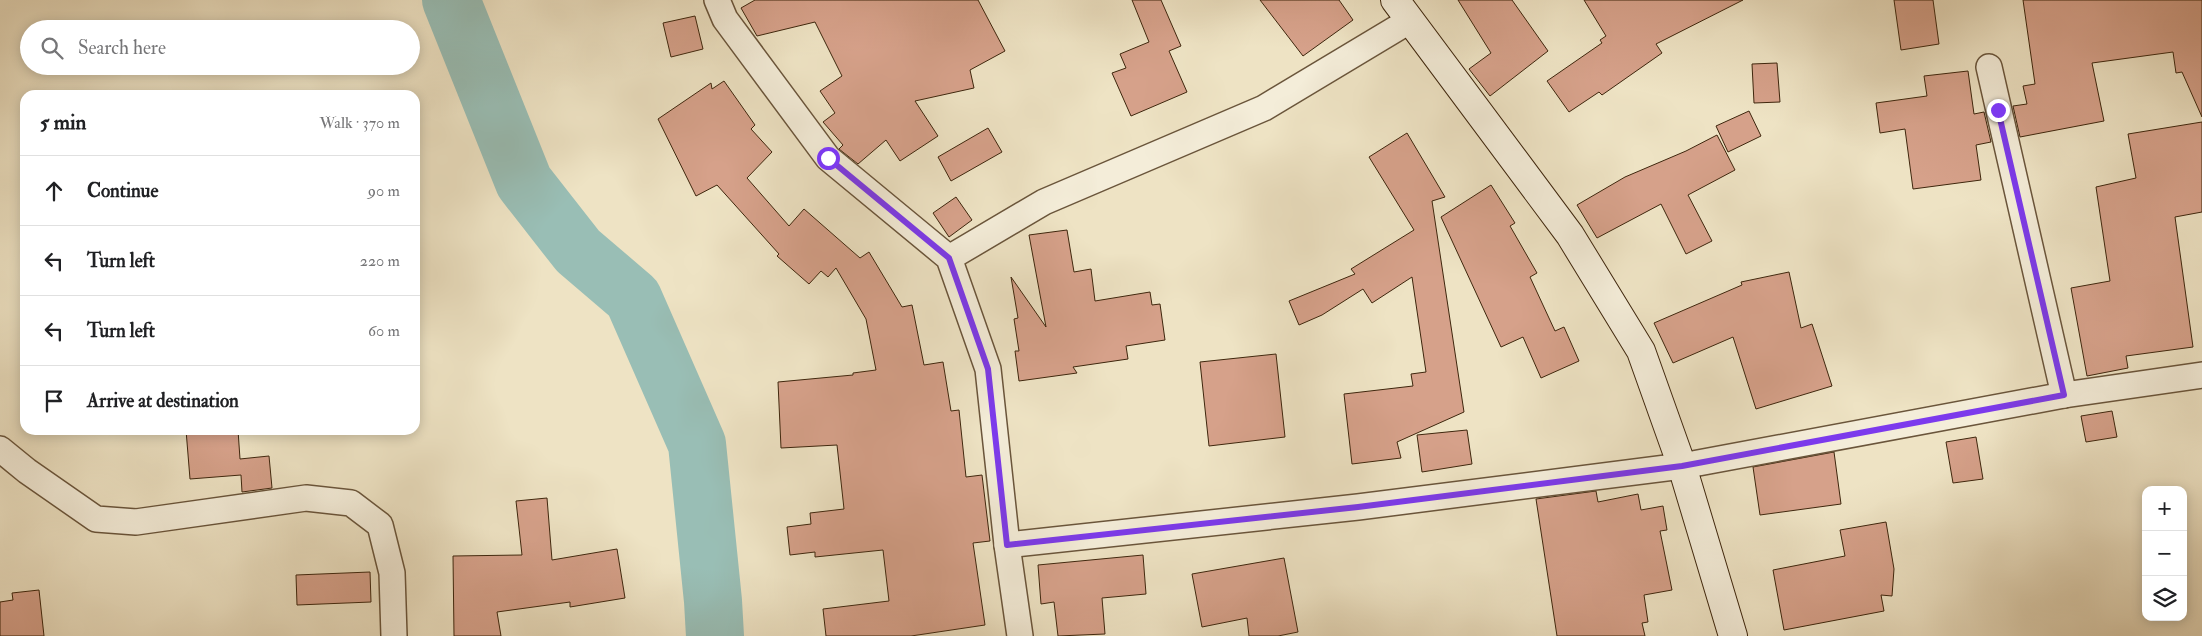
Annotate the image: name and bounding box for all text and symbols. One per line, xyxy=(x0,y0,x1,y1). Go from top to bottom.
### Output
search box xyxy=(20,20,420,75)
icon: search xyxy=(38,34,66,62)
text: Search here xyxy=(78,36,166,60)
route end xyxy=(1987,99,2010,122)
text: 5 min xyxy=(40,109,86,136)
text: Walk · 370 m xyxy=(319,113,400,133)
route start xyxy=(817,147,840,170)
icon: ahead xyxy=(40,177,68,205)
text: Continue xyxy=(87,179,158,203)
text: 90 m xyxy=(368,181,400,201)
icon: left xyxy=(40,247,68,275)
text: Turn left xyxy=(87,249,155,273)
text: 220 m xyxy=(360,251,400,271)
icon: left xyxy=(40,317,68,345)
text: Turn left xyxy=(87,319,155,343)
text: 60 m xyxy=(368,321,400,341)
icon: arrive xyxy=(40,387,68,415)
text: Arrive at destination xyxy=(87,389,239,413)
map controls xyxy=(2142,486,2187,621)
button: + xyxy=(2142,486,2187,531)
button: − xyxy=(2142,531,2187,576)
button: layers xyxy=(2142,576,2187,621)

